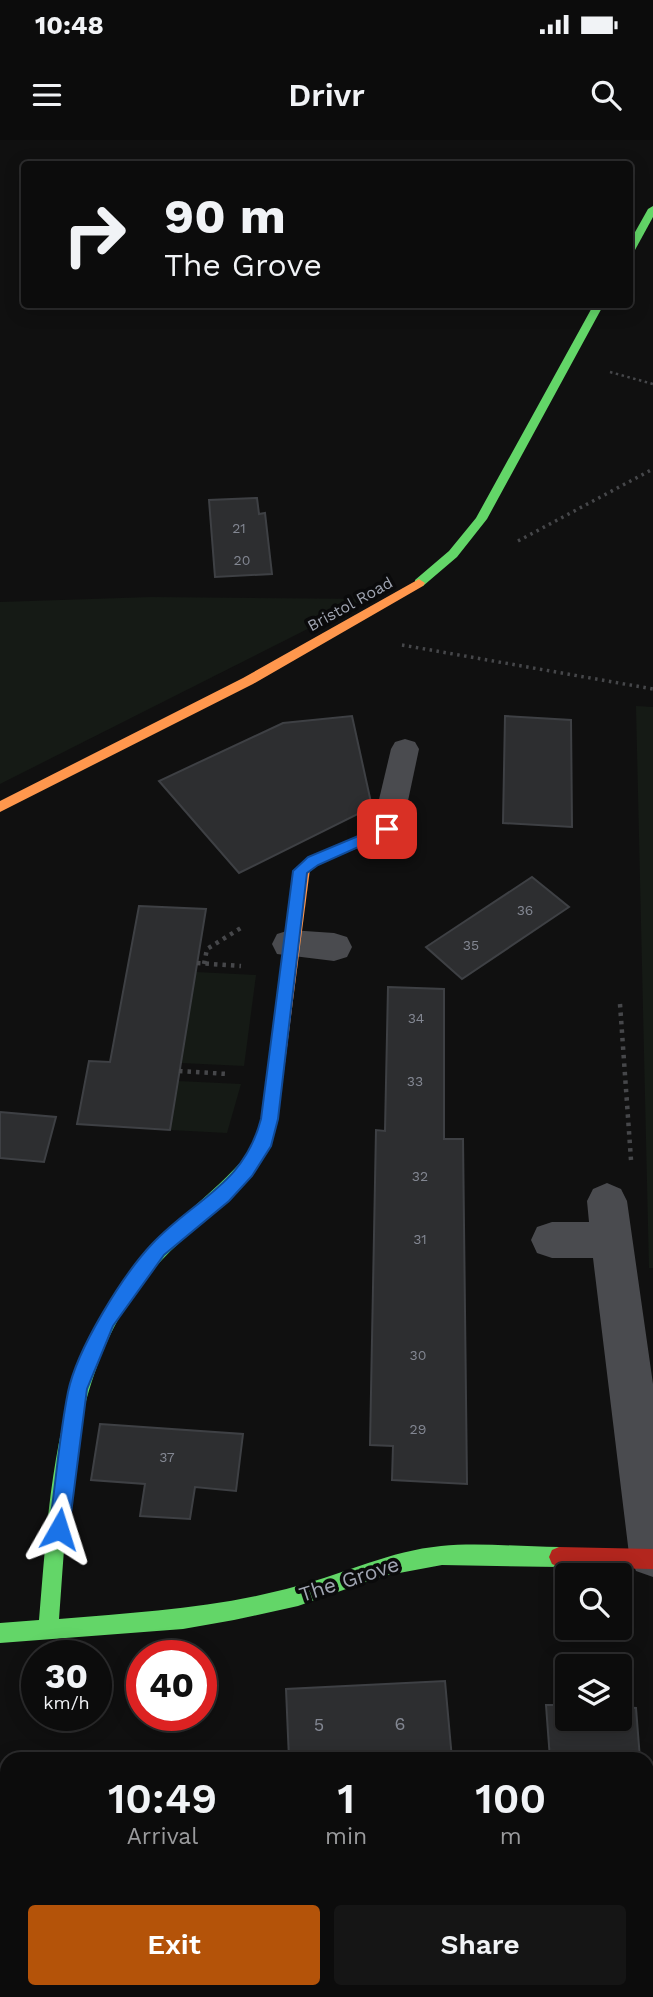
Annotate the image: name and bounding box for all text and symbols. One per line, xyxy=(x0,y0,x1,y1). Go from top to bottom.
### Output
text: 10:48 xyxy=(35,10,104,40)
icon: menu xyxy=(28,76,66,114)
text: Drivr xyxy=(288,76,365,114)
icon: search xyxy=(587,76,625,114)
text: 90 m xyxy=(164,187,286,245)
icon: right xyxy=(49,189,140,280)
text: The Grove xyxy=(164,246,322,284)
house number: 21 xyxy=(232,520,246,536)
house number: 20 xyxy=(234,552,250,568)
street label: Bristol Road xyxy=(304,573,396,635)
pin xyxy=(357,799,417,859)
icon: arrive xyxy=(368,810,406,848)
house number: 36 xyxy=(517,902,533,918)
house number: 35 xyxy=(463,937,479,953)
house number: 34 xyxy=(408,1010,424,1026)
house number: 33 xyxy=(407,1073,423,1089)
house number: 32 xyxy=(412,1168,428,1184)
house number: 31 xyxy=(413,1231,427,1247)
house number: 30 xyxy=(410,1347,426,1363)
house number: 29 xyxy=(410,1421,426,1437)
house number: 37 xyxy=(159,1449,175,1465)
position arrow xyxy=(22,1492,96,1566)
street label: The Grove xyxy=(296,1551,402,1607)
map controls xyxy=(555,1563,632,1731)
button: search xyxy=(555,1563,632,1640)
speed limit sign: 40 xyxy=(126,1640,217,1731)
button: layers xyxy=(555,1654,632,1731)
text: 30 xyxy=(45,1655,88,1697)
text: km/h xyxy=(43,1692,90,1713)
house number: 6 xyxy=(395,1713,405,1734)
house number: 5 xyxy=(314,1714,324,1735)
text: 10:49 xyxy=(108,1774,217,1823)
text: 1 xyxy=(337,1774,355,1823)
text: 100 xyxy=(475,1774,546,1823)
text: Arrival xyxy=(127,1823,198,1850)
text: min xyxy=(325,1823,367,1850)
text: m xyxy=(500,1823,522,1850)
button: Exit xyxy=(28,1905,320,1985)
button: Share xyxy=(334,1905,626,1985)

